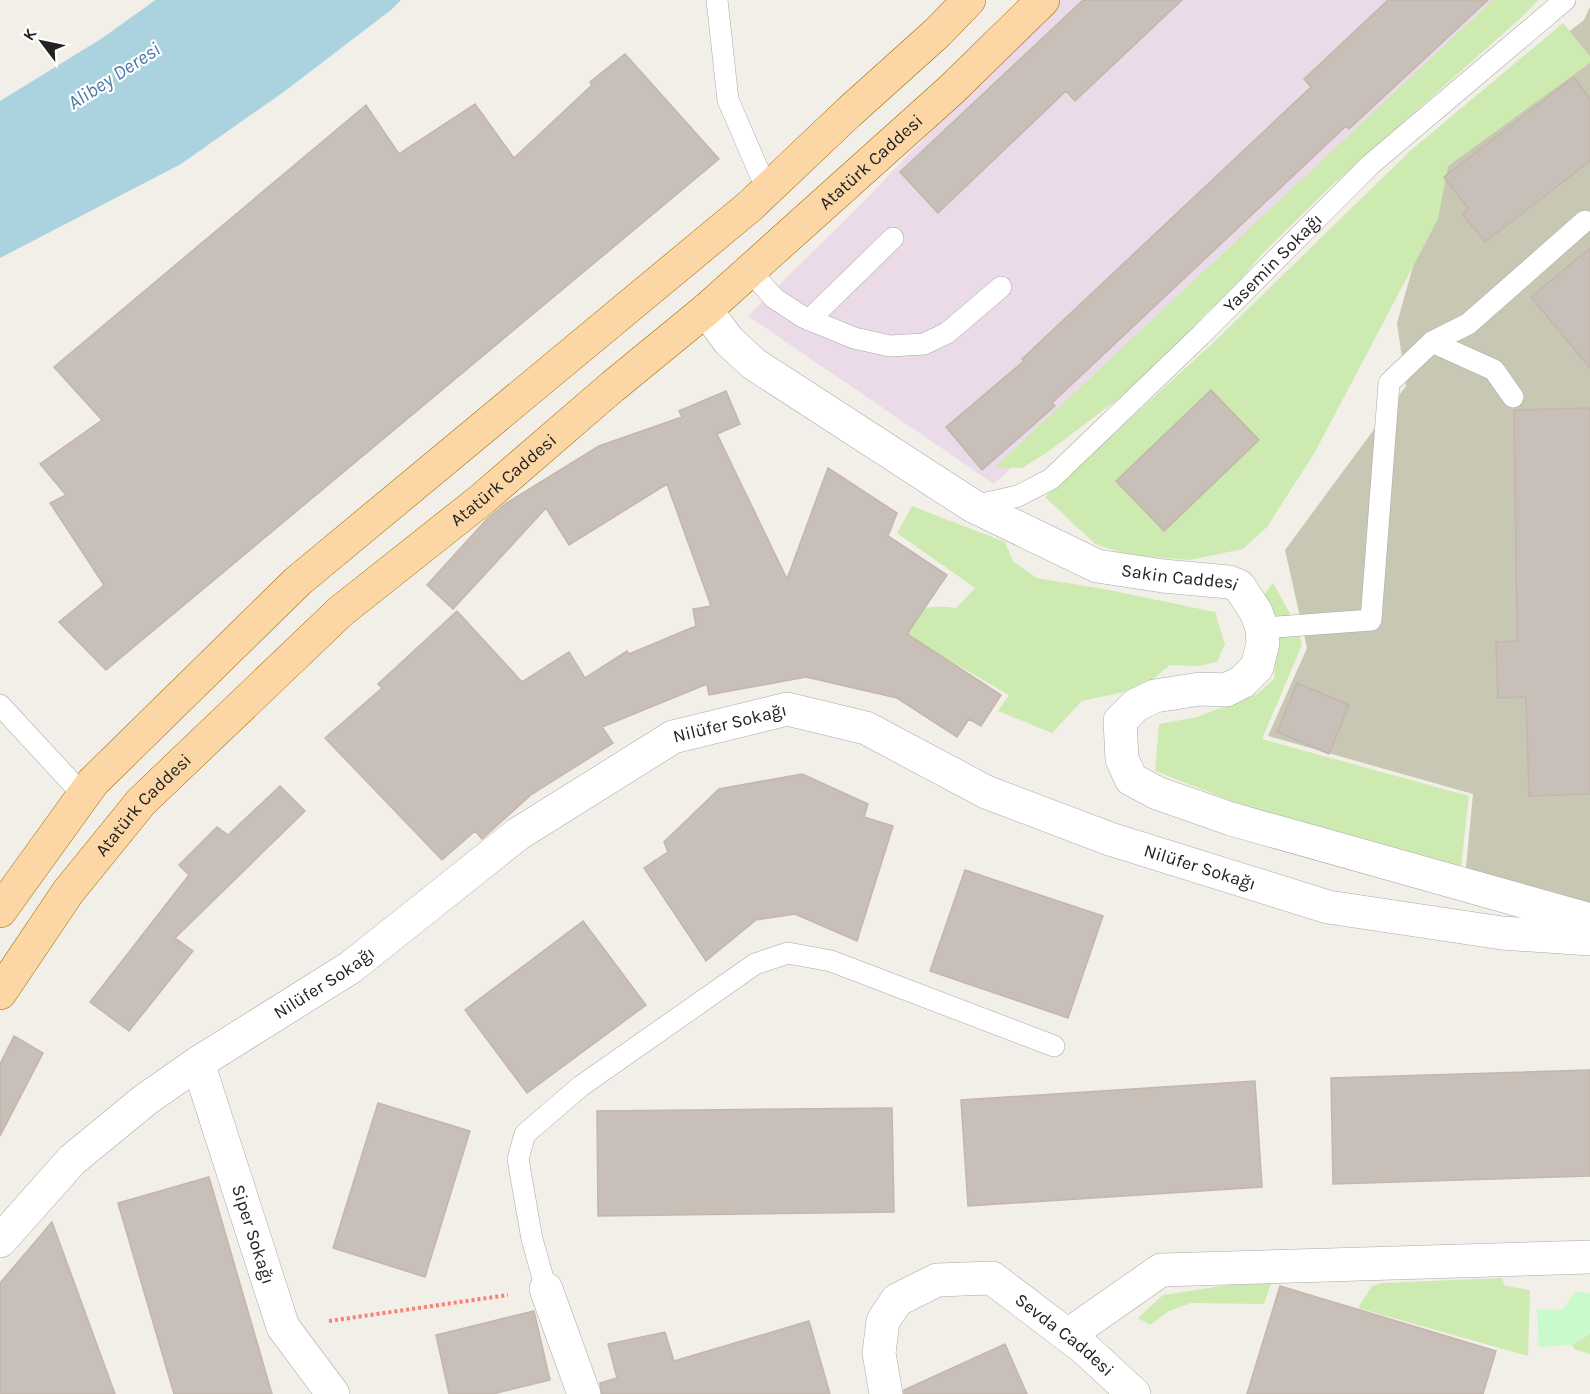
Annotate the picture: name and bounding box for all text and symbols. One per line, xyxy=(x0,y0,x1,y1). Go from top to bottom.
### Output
north arrow xyxy=(12,12,72,72)
text: K xyxy=(19,24,41,44)
water label: Alibey Deresi xyxy=(63,38,165,114)
street label: Atatürk Caddesi xyxy=(814,110,927,214)
street label: Yasemin Sokağı xyxy=(1219,209,1327,317)
street label: Atatürk Caddesi xyxy=(446,429,561,531)
street label: Sakin Caddesi xyxy=(1120,559,1242,596)
street label: Nilüfer Sokağı xyxy=(671,698,789,748)
street label: Atatürk Caddesi xyxy=(90,749,196,861)
street label: Nilüfer Sokağı xyxy=(1141,839,1259,895)
street label: Nilüfer Sokağı xyxy=(270,942,379,1024)
street label: Siper Sokağı xyxy=(227,1182,279,1287)
street label: Sevda Caddesi xyxy=(1011,1289,1119,1381)

